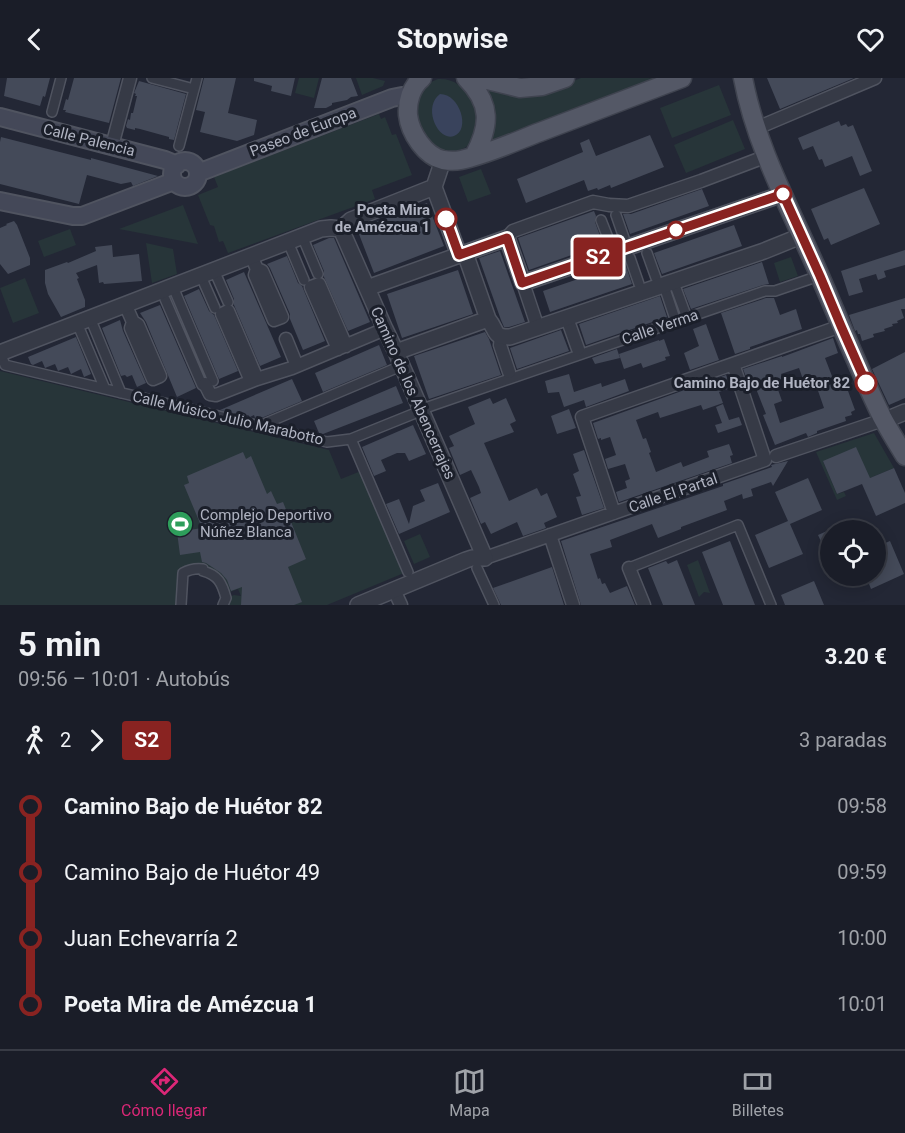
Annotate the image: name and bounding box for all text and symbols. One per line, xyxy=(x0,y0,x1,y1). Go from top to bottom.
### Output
icon: back xyxy=(18,23,51,56)
text: Stopwise xyxy=(397,23,508,55)
icon: heart xyxy=(854,23,887,56)
street label: Paseo de Europa xyxy=(247,103,359,161)
street label: Calle Palencia xyxy=(41,120,137,160)
unlabelled marker xyxy=(774,185,792,203)
place label: Poeta Mira de Amézcua 1 xyxy=(335,201,430,236)
marker: Poeta Mira de Amézcua 1 xyxy=(435,208,457,230)
unlabelled marker xyxy=(667,221,685,239)
line badge: S2 xyxy=(571,238,625,276)
text: S2 xyxy=(586,245,610,269)
street label: Camino de los Abencerrajes xyxy=(367,304,459,482)
street label: Calle Yerma xyxy=(619,306,701,348)
marker: Camino Bajo de Huétor 82 xyxy=(855,372,877,394)
place label: Camino Bajo de Huétor 82 xyxy=(674,374,850,392)
street label: Calle Músico Julio Marabotto xyxy=(131,387,325,449)
street label: Calle El Partal xyxy=(626,469,720,517)
place label: Complejo Deportivo Núñez Blanca xyxy=(200,506,332,541)
sports icon: Complejo Deportivo Núñez Blanca xyxy=(165,509,195,539)
map controls xyxy=(820,520,886,586)
button: locate xyxy=(820,520,886,586)
text: 5 min xyxy=(18,625,101,664)
text: 3.20 € xyxy=(825,644,887,669)
text: 09:56 – 10:01 · Autobús xyxy=(18,667,230,691)
icon: walk xyxy=(18,724,51,757)
icon: forward xyxy=(80,724,113,757)
text: 2 xyxy=(60,728,71,752)
text: S2 xyxy=(134,728,159,752)
text: 3 paradas xyxy=(799,728,887,752)
text: Camino Bajo de Huétor 82 xyxy=(64,794,323,819)
text: 09:58 xyxy=(837,794,887,818)
text: Camino Bajo de Huétor 49 xyxy=(64,860,320,885)
text: 09:59 xyxy=(837,860,887,884)
text: Juan Echevarría 2 xyxy=(64,926,238,951)
text: 10:00 xyxy=(837,926,887,950)
text: Poeta Mira de Amézcua 1 xyxy=(64,992,317,1017)
text: 10:01 xyxy=(837,992,887,1016)
tab: Cómo llegar xyxy=(121,1065,207,1120)
tab: Mapa xyxy=(449,1065,490,1120)
tab: Billetes xyxy=(732,1065,784,1120)

